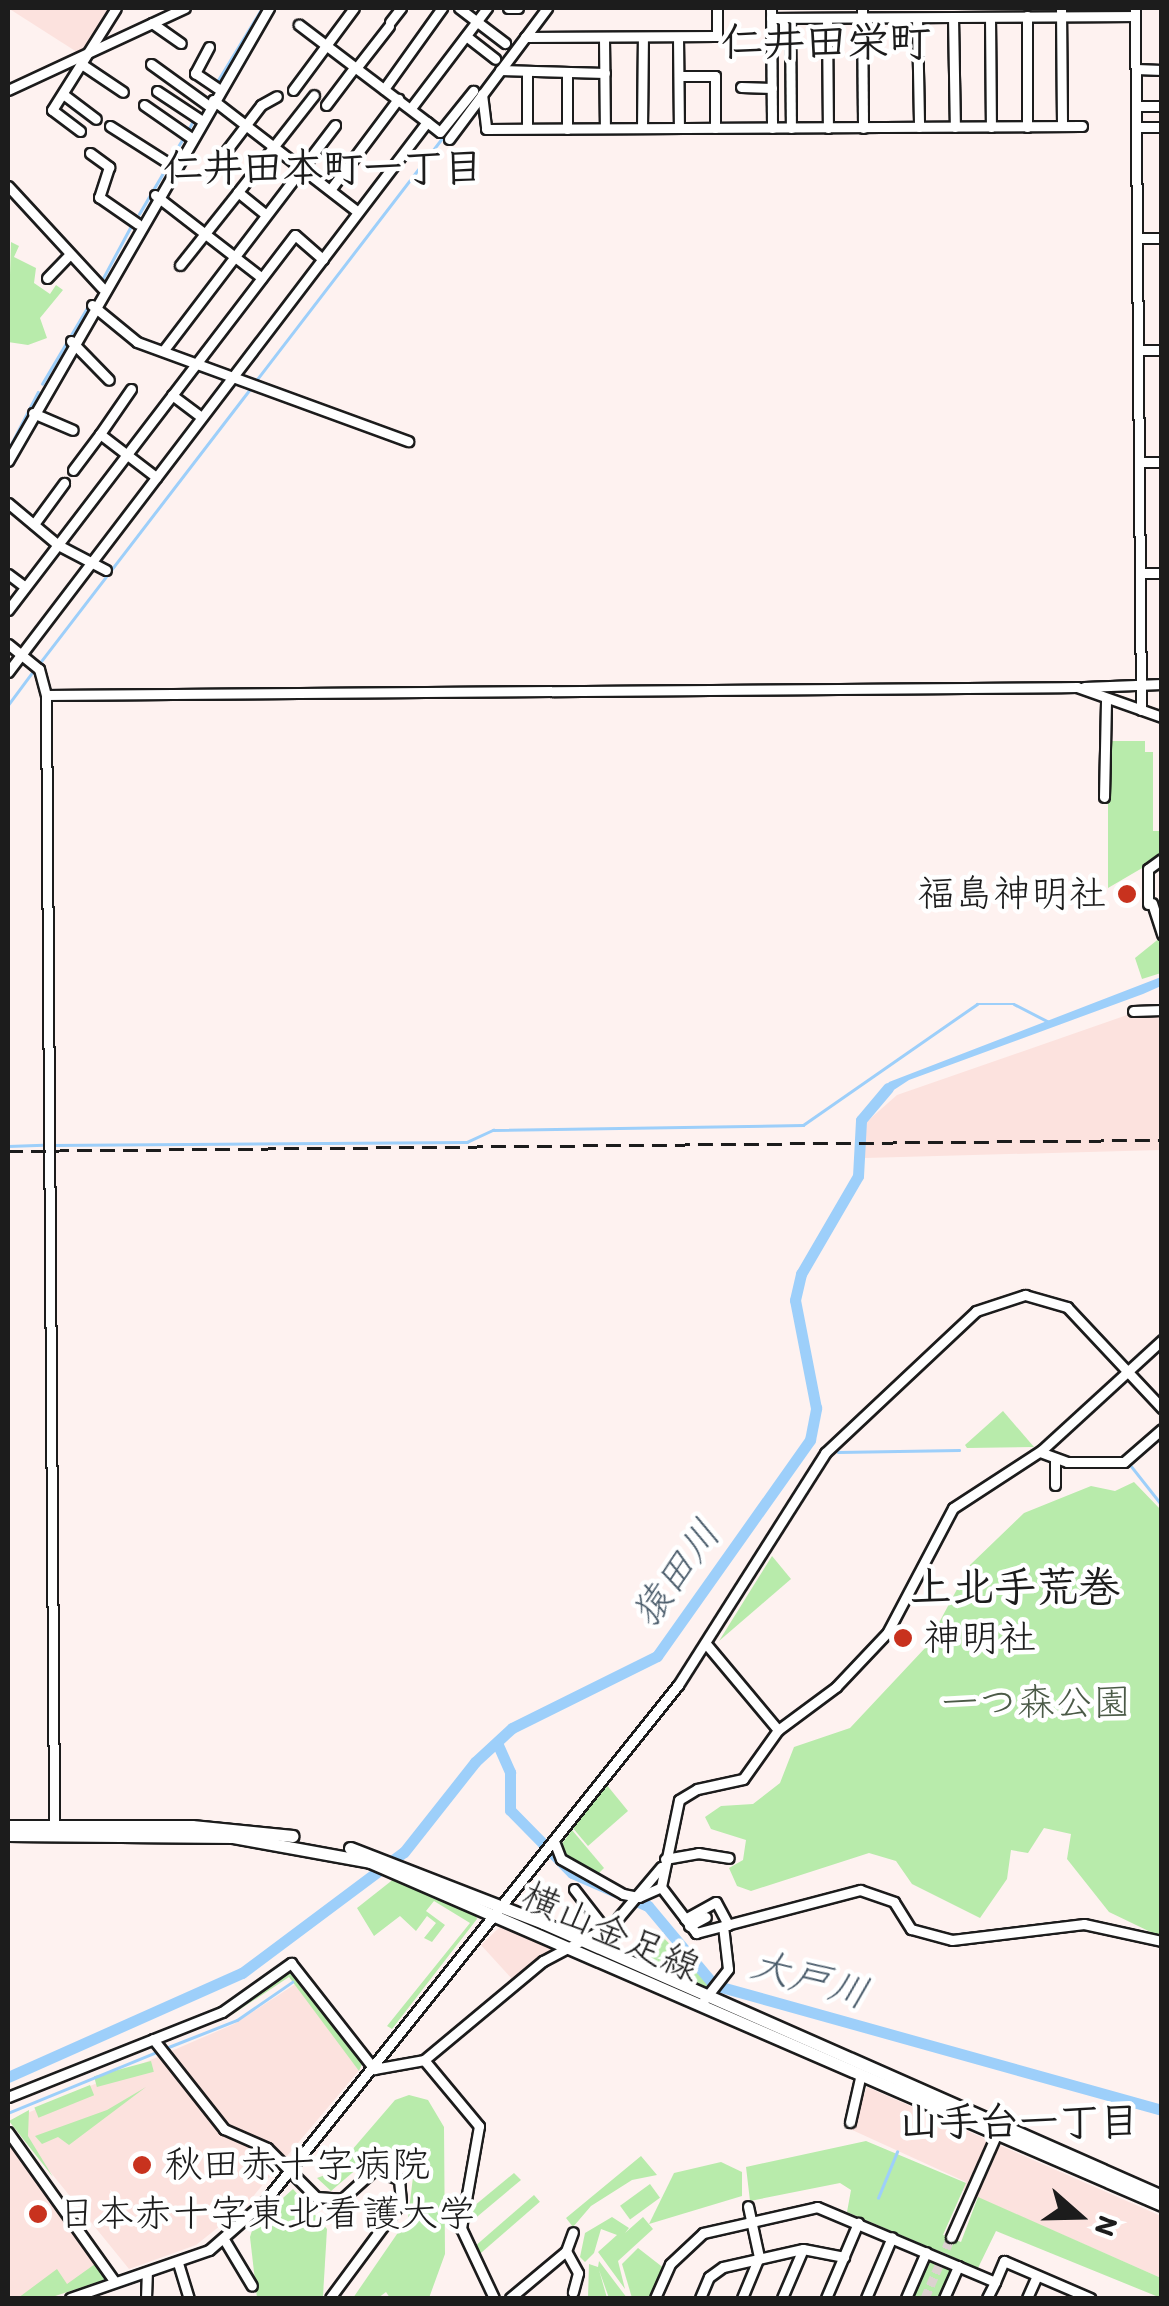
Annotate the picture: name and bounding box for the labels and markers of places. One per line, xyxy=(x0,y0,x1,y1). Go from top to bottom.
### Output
place label: 福島神明社 xyxy=(917,871,1107,917)
marker: 福島神明社 xyxy=(1116,883,1138,905)
place label: 神明社 xyxy=(923,1615,1037,1661)
marker: 神明社 xyxy=(892,1627,914,1649)
place label: 秋田赤十字病院 xyxy=(164,2142,430,2188)
marker: 秋田赤十字病院 xyxy=(129,2152,155,2178)
place label: 日本赤十字東北看護大学 xyxy=(58,2191,476,2237)
marker: 日本赤十字東北看護大学 xyxy=(27,2203,49,2225)

